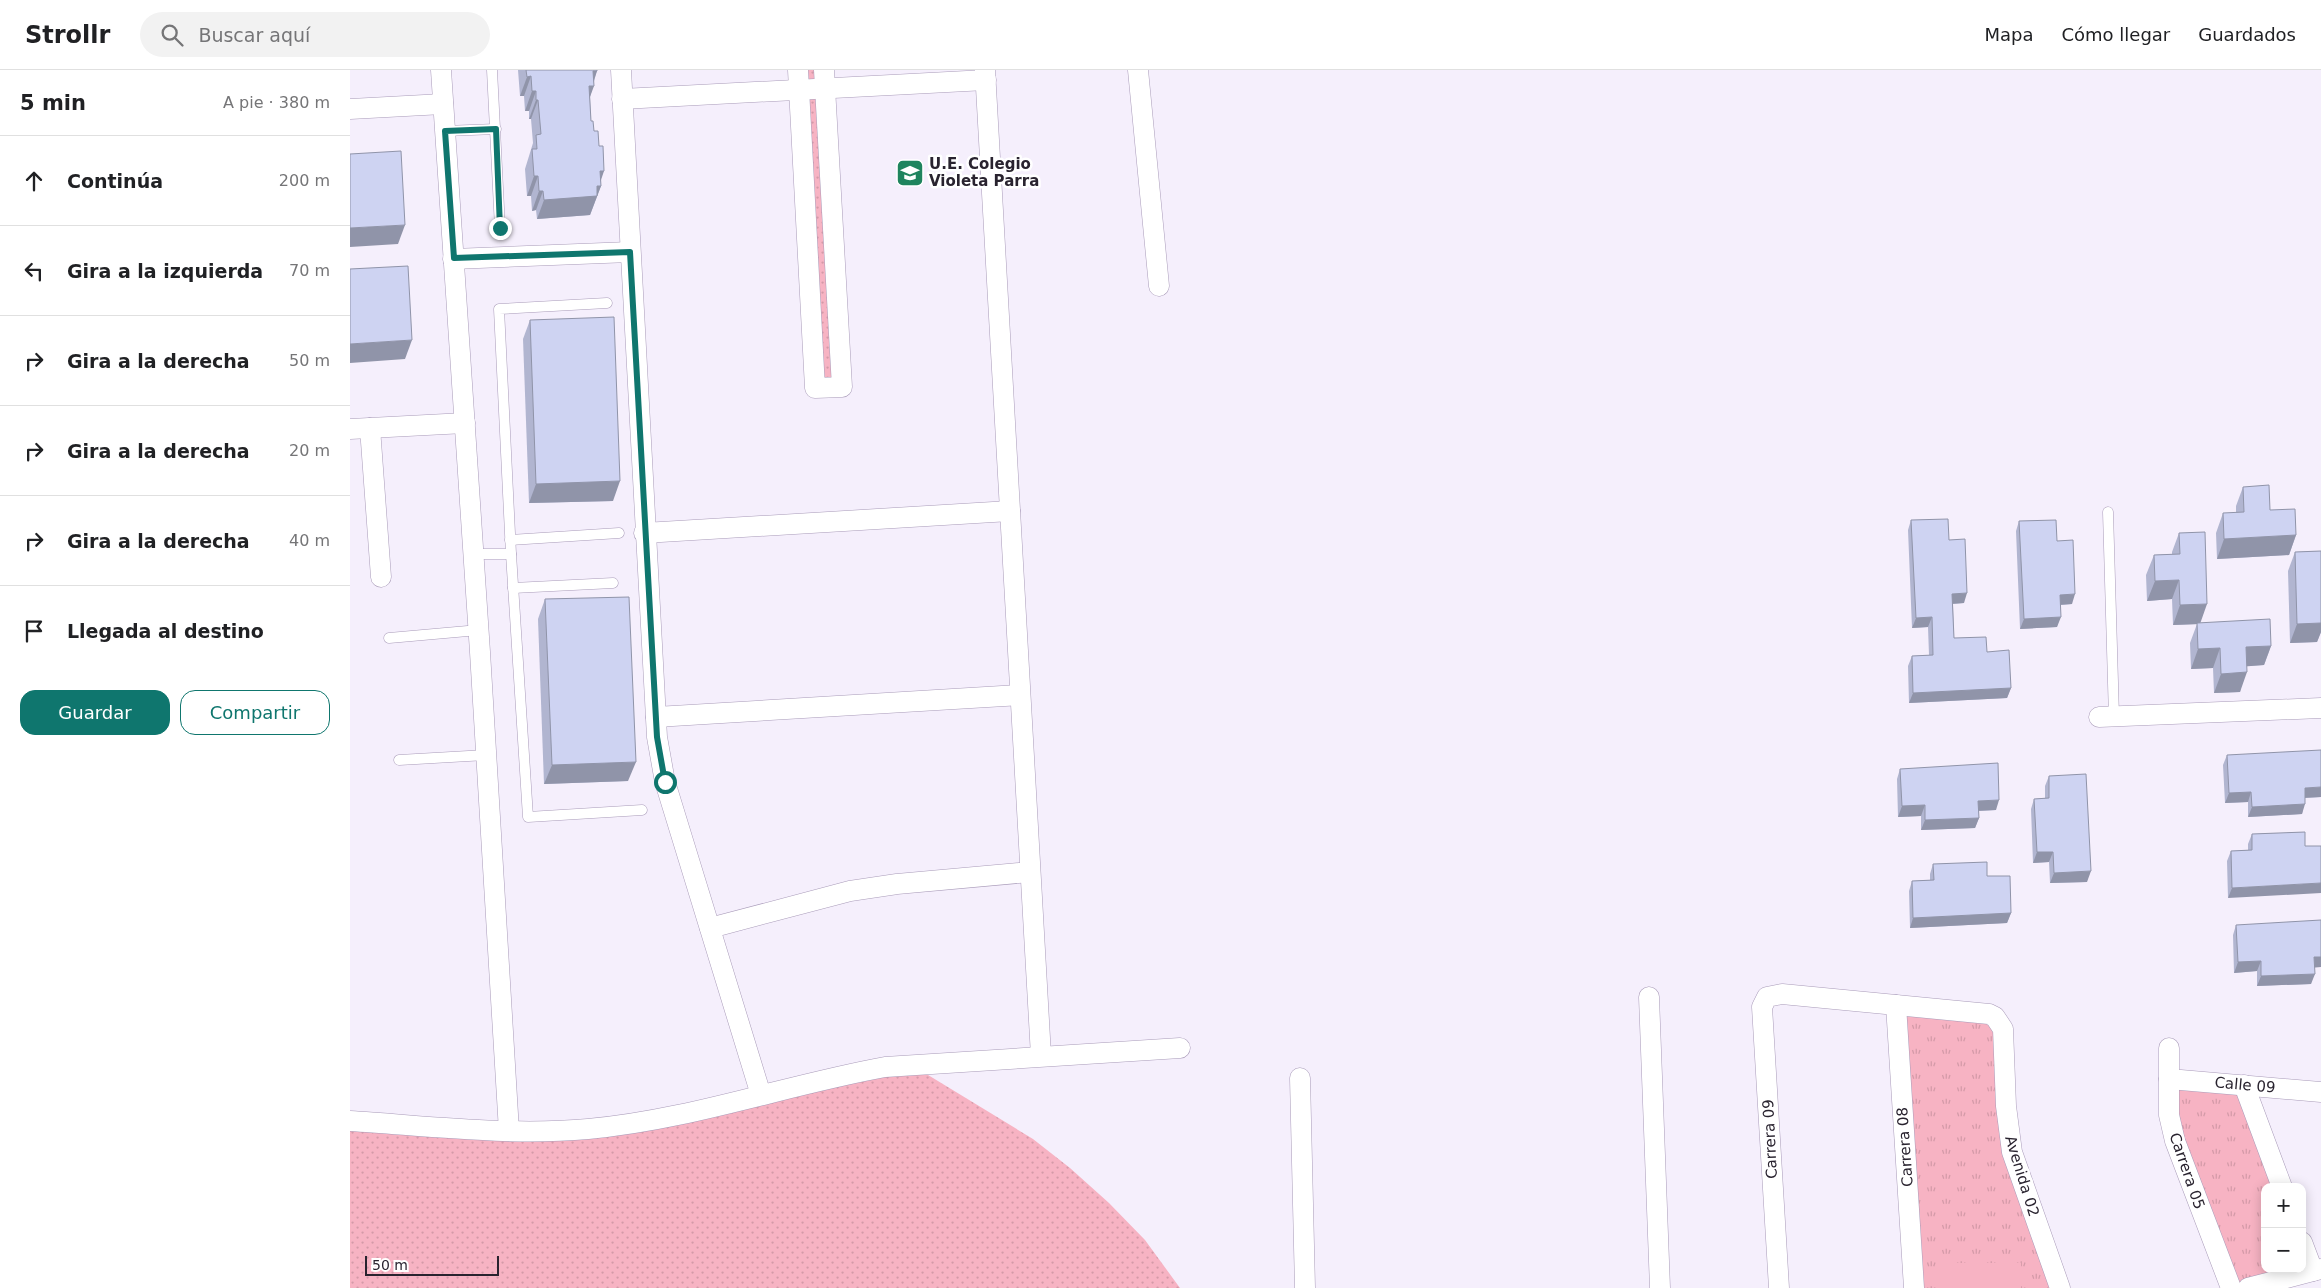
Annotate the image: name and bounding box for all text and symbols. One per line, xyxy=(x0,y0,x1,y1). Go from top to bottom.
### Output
search box xyxy=(140,12,490,57)
text: Strollr xyxy=(25,21,110,49)
icon: search xyxy=(158,21,186,49)
text: Buscar aquí xyxy=(198,24,310,46)
text: Mapa xyxy=(1984,24,2033,45)
text: Cómo llegar xyxy=(2061,24,2170,45)
text: Guardados xyxy=(2198,24,2296,45)
text: 5 min xyxy=(20,91,86,115)
text: A pie · 380 m xyxy=(223,93,330,112)
place label: U.E. Colegio Violeta Parra xyxy=(929,155,1039,190)
school or university icon: U.E. Colegio Violeta Parra xyxy=(895,158,925,188)
icon: ahead xyxy=(20,167,48,195)
text: Continúa xyxy=(67,170,163,192)
text: 200 m xyxy=(279,171,330,190)
route end xyxy=(489,217,512,240)
icon: left xyxy=(20,257,48,285)
text: Gira a la izquierda xyxy=(67,260,263,282)
text: 70 m xyxy=(289,261,330,280)
icon: right xyxy=(20,347,48,375)
text: Gira a la derecha xyxy=(67,350,250,372)
text: 50 m xyxy=(289,351,330,370)
icon: right xyxy=(20,437,48,465)
text: Gira a la derecha xyxy=(67,440,250,462)
text: 20 m xyxy=(289,441,330,460)
icon: right xyxy=(20,527,48,555)
text: Gira a la derecha xyxy=(67,530,250,552)
text: 40 m xyxy=(289,531,330,550)
icon: arrive xyxy=(20,617,48,645)
text: Llegada al destino xyxy=(67,620,264,642)
button: Guardar xyxy=(20,690,170,735)
button: Compartir xyxy=(180,690,330,735)
route start xyxy=(654,771,677,794)
street label: Calle 09 xyxy=(2214,1073,2276,1097)
street label: Carrera 09 xyxy=(1759,1099,1781,1179)
street label: Carrera 08 xyxy=(1893,1107,1917,1187)
street label: Carrera 05 xyxy=(2165,1130,2209,1212)
street label: Avenida 02 xyxy=(2001,1133,2043,1219)
map controls xyxy=(2261,1183,2306,1273)
button: + xyxy=(2261,1183,2306,1228)
button: − xyxy=(2261,1228,2306,1273)
scale bar xyxy=(365,1253,499,1276)
text: 50 m xyxy=(372,1257,408,1273)

